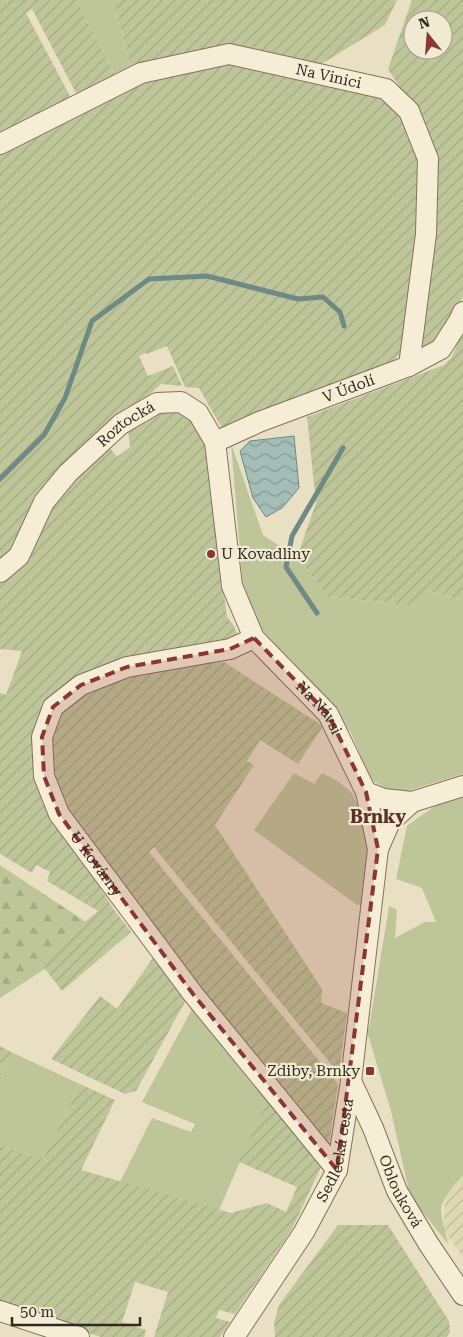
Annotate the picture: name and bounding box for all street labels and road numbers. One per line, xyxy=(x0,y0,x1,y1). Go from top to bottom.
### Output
street label: Na Vinici xyxy=(294,60,363,92)
street label: V Údolí xyxy=(320,371,377,406)
street label: Roztocká xyxy=(93,397,158,451)
street label: Na Návsi xyxy=(292,678,346,738)
street label: U Kovárny xyxy=(66,828,126,900)
street label: Sedlecká cesta xyxy=(313,1097,357,1205)
street label: Oblouková xyxy=(375,1152,426,1231)

